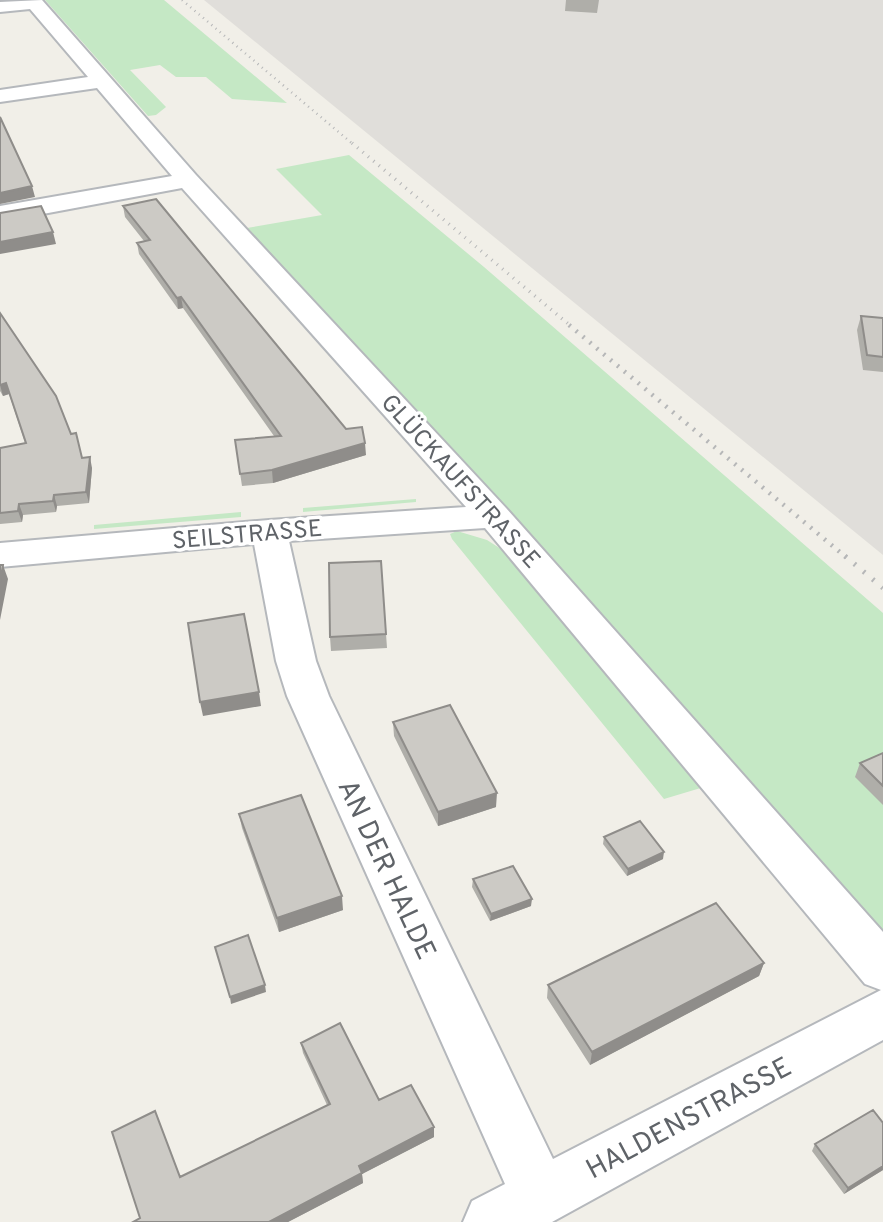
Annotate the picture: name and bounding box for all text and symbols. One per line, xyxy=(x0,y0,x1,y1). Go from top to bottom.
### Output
street label: GLÜCKAUFSTRASSE xyxy=(373,388,547,576)
street label: SEILSTRASSE xyxy=(171,514,323,557)
street label: AN DER HALDE xyxy=(328,775,443,966)
street label: HALDENSTRASSE xyxy=(580,1050,798,1189)

